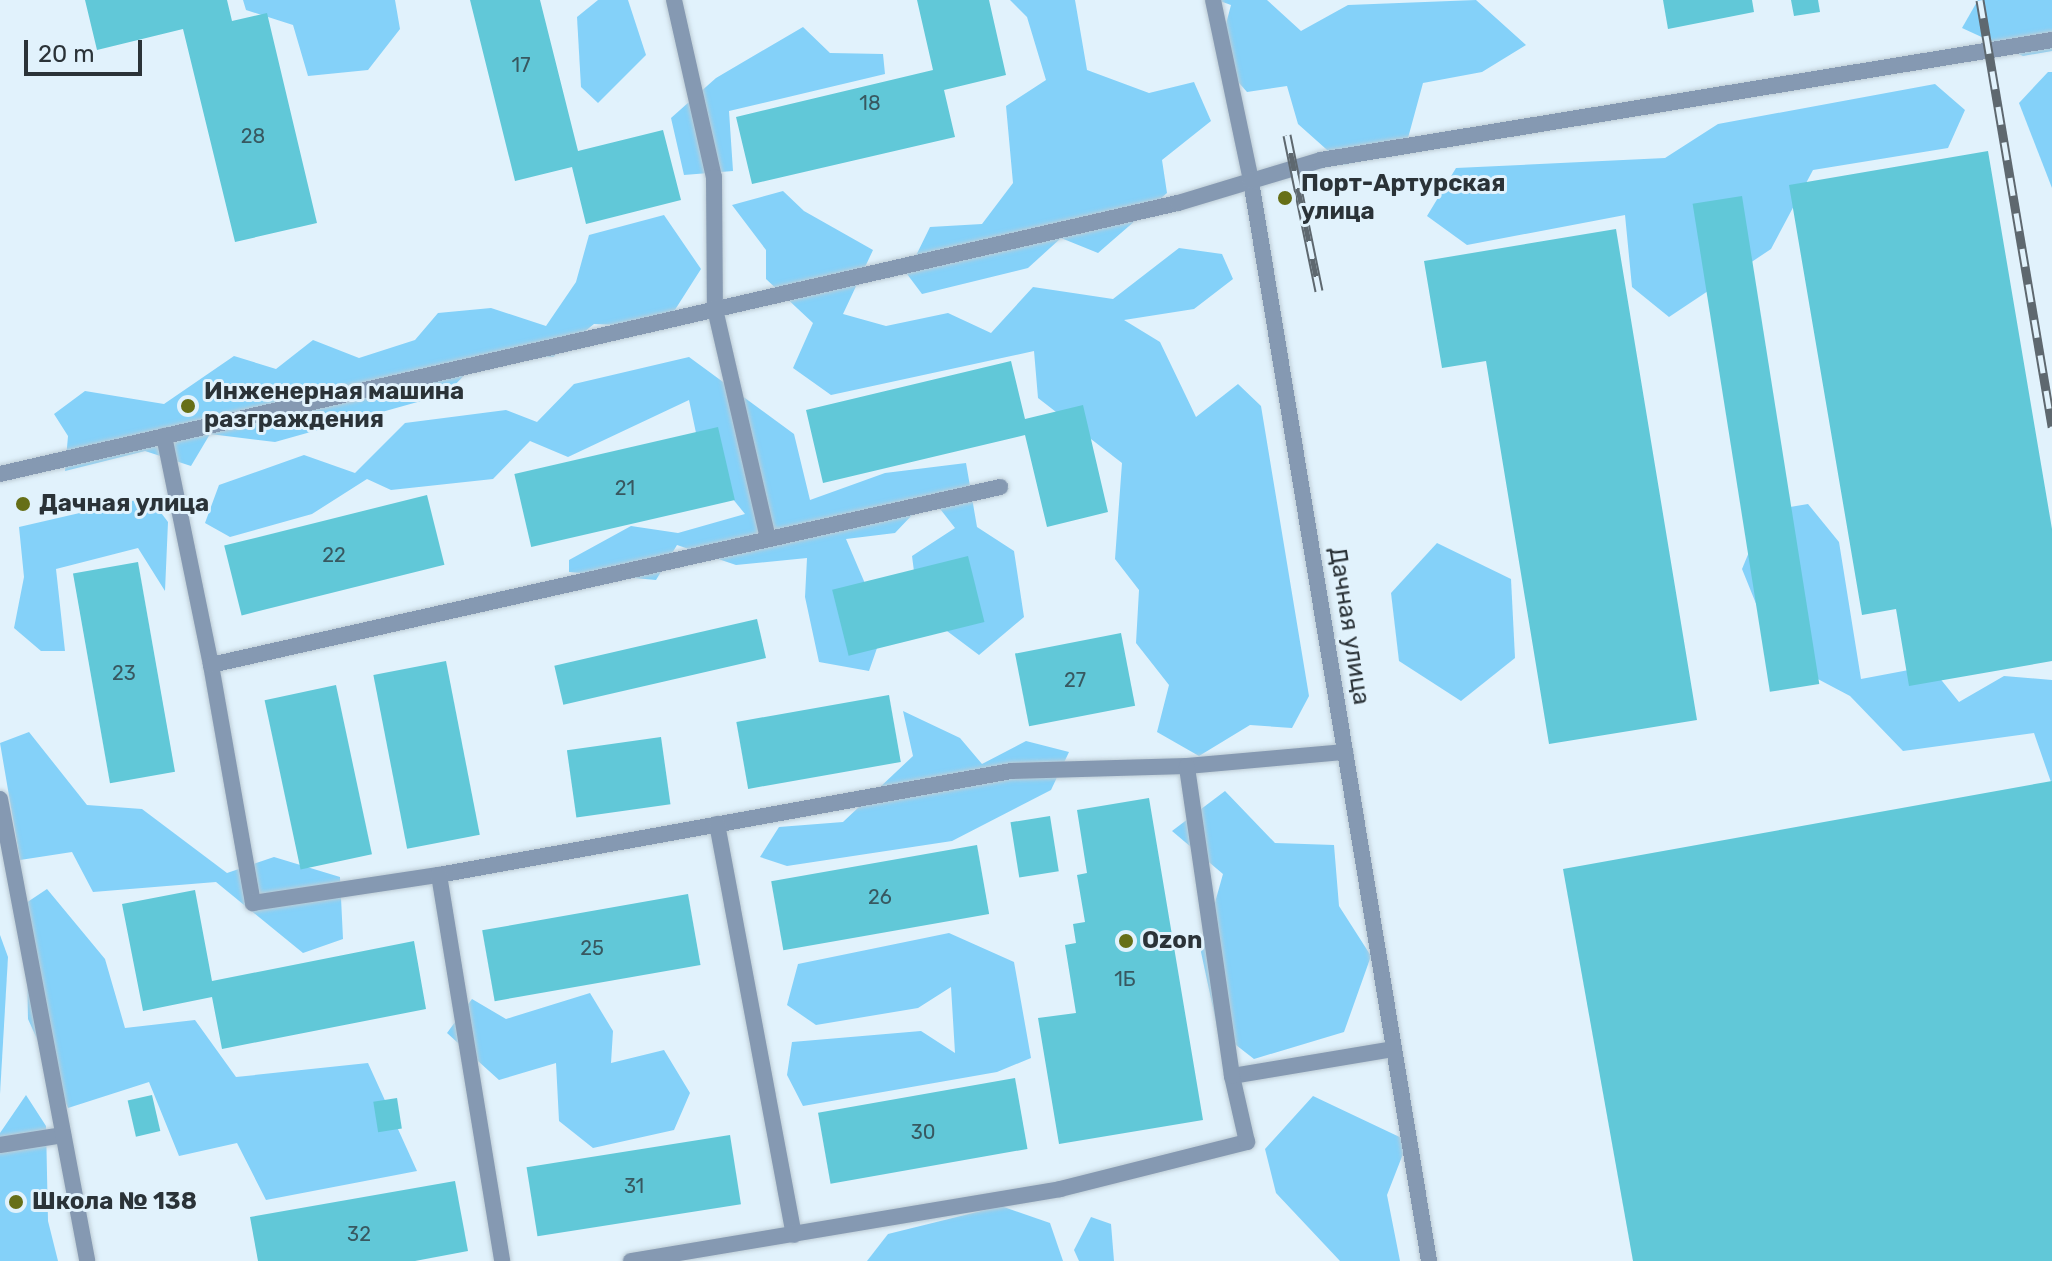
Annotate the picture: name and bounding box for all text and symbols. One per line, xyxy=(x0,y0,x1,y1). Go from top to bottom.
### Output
scale bar xyxy=(28,24,146,74)
text: 20 m xyxy=(38,40,95,68)
house number: 17 xyxy=(512,53,530,77)
house number: 18 xyxy=(859,91,881,115)
house number: 28 xyxy=(241,124,265,148)
place label: Порт-Артурская улица xyxy=(1301,170,1506,226)
marker: Порт-Артурская улица xyxy=(1276,189,1294,207)
place label: Инженерная машина разграждения xyxy=(204,378,464,434)
marker: Инженерная машина разграждения xyxy=(179,397,197,415)
house number: 21 xyxy=(615,476,635,500)
place label: Дачная улица xyxy=(39,490,209,518)
marker: Дачная улица xyxy=(14,495,32,513)
house number: 22 xyxy=(322,543,346,567)
street label: Дачная улица xyxy=(1322,545,1376,707)
house number: 23 xyxy=(112,661,136,685)
house number: 27 xyxy=(1064,668,1086,692)
house number: 26 xyxy=(868,885,892,909)
place label: Ozon xyxy=(1142,927,1202,955)
marker: Ozon xyxy=(1117,932,1135,950)
house number: 25 xyxy=(580,936,604,960)
house number: 1Б xyxy=(1114,967,1136,991)
house number: 30 xyxy=(911,1120,935,1144)
house number: 31 xyxy=(624,1174,644,1198)
place label: Школа № 138 xyxy=(32,1188,197,1216)
marker: Школа № 138 xyxy=(7,1193,25,1211)
house number: 32 xyxy=(347,1222,371,1246)

